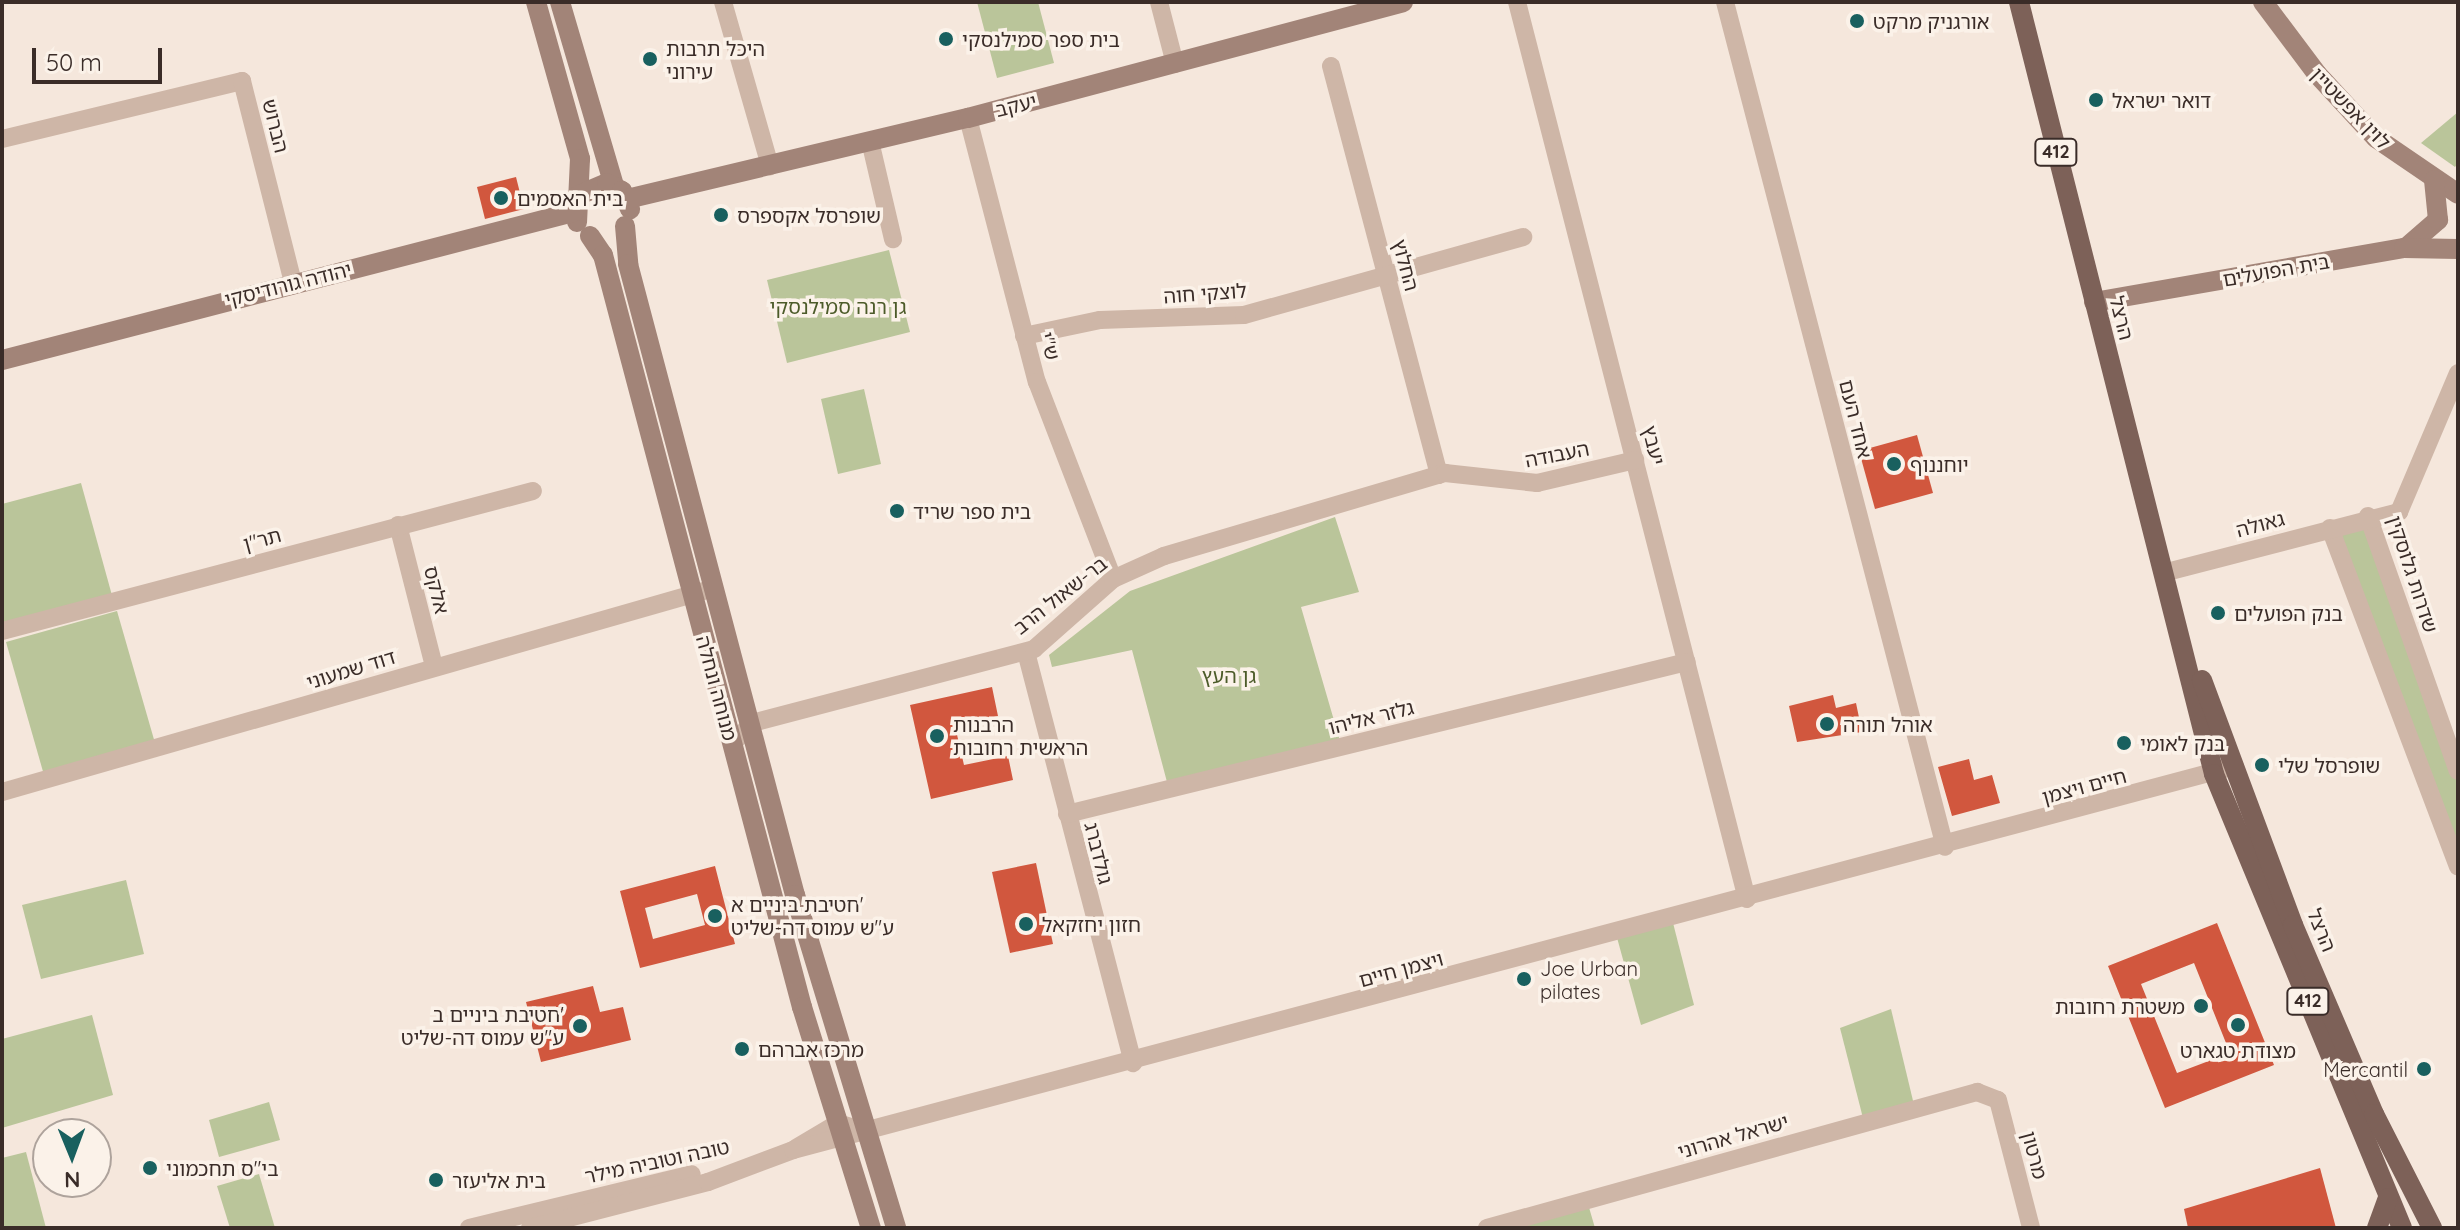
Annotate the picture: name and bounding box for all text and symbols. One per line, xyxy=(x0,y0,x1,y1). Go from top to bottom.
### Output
place label: אורגניק מרקט xyxy=(1873,9,1989,33)
marker: אורגניק מרקט xyxy=(1848,12,1866,30)
place label: בית ספר סמילנסקי xyxy=(962,27,1120,51)
marker: בית ספר סמילנסקי xyxy=(937,30,955,48)
scale bar xyxy=(36,32,166,82)
place label: היכל תרבות עירוני xyxy=(666,36,765,83)
text: 50 m xyxy=(46,47,102,77)
marker: היכל תרבות עירוני xyxy=(641,50,659,68)
street label: לוין אפשטיין xyxy=(2306,62,2396,154)
street label: יעקב xyxy=(993,88,1039,122)
place label: דואר ישראל xyxy=(2112,88,2211,112)
marker: דואר ישראל xyxy=(2087,91,2105,109)
street label: הברוש xyxy=(258,97,294,155)
road number: 412 xyxy=(2034,138,2078,166)
place label: בית האסמים xyxy=(517,186,623,210)
marker: בית האסמים xyxy=(492,189,510,207)
place label: שופרסל אקספרס xyxy=(737,203,881,227)
marker: שופרסל אקספרס xyxy=(712,206,730,224)
street label: החלוץ xyxy=(1388,236,1424,294)
street label: בית הפועלים xyxy=(2221,249,2331,291)
street label: יהודה גורודיסקי xyxy=(222,257,354,311)
street label: לוצקי חוה xyxy=(1163,278,1247,308)
street label: הרצל xyxy=(2105,293,2139,343)
park label: גן רנה סמילנסקי xyxy=(770,294,906,318)
street label: ש"י xyxy=(1035,329,1065,363)
street label: אחד העם xyxy=(1835,377,1877,461)
street label: יעבץ xyxy=(1638,423,1670,467)
street label: העבודה xyxy=(1523,436,1591,472)
place label: יוחננוף xyxy=(1910,452,1969,476)
marker: יוחננוף xyxy=(1885,455,1903,473)
place label: בית ספר שריד xyxy=(913,499,1031,523)
marker: בית ספר שריד xyxy=(888,502,906,520)
street label: גאולה xyxy=(2233,506,2287,542)
street label: שדרות גלוסקין xyxy=(2383,512,2443,636)
street label: תר"ן xyxy=(240,522,284,556)
street label: בר-שאול הרב xyxy=(1008,551,1112,639)
street label: אלקס xyxy=(420,564,454,616)
place label: בנק הפועלים xyxy=(2234,601,2343,625)
marker: בנק הפועלים xyxy=(2209,604,2227,622)
street label: מנוחה ונחלה xyxy=(691,633,743,743)
street label: דוד שמעוני xyxy=(303,644,399,694)
park label: גן העץ xyxy=(1202,663,1256,687)
street label: גלזר אליהו xyxy=(1326,695,1416,739)
place label: הרבנות הראשית רחובות xyxy=(953,712,1088,759)
place label: אוהל תורה xyxy=(1843,712,1933,736)
marker: אוהל תורה xyxy=(1818,715,1836,733)
marker: הרבנות הראשית רחובות xyxy=(928,727,946,745)
place label: בנק לאומי xyxy=(2140,731,2225,755)
marker: בנק לאומי xyxy=(2115,734,2133,752)
place label: שופרסל שלי xyxy=(2278,753,2380,777)
marker: שופרסל שלי xyxy=(2253,756,2271,774)
street label: חיים ויצמן xyxy=(2039,763,2129,809)
street label: גולדברג xyxy=(1080,820,1118,886)
place label: חטיבת ביניים א' ע"ש עמוס דה-שליט xyxy=(731,892,894,939)
street label: הרצל xyxy=(2303,905,2341,955)
marker: חטיבת ביניים א' ע"ש עמוס דה-שליט xyxy=(706,907,724,925)
place label: חזון יחזקאל xyxy=(1042,912,1141,936)
marker: חזון יחזקאל xyxy=(1017,915,1035,933)
street label: ויצמן חיים xyxy=(1356,946,1446,992)
place label: Joe Urban pilates xyxy=(1540,956,1638,1003)
marker: Joe Urban pilates xyxy=(1515,970,1533,988)
road number: 412 xyxy=(2286,987,2330,1015)
place label: משטרת רחובות xyxy=(2055,994,2185,1018)
marker: משטרת רחובות xyxy=(2192,997,2210,1015)
place label: חטיבת ביניים ב' ע"ש עמוס דה-שליט xyxy=(401,1002,564,1049)
marker: מצודת טגארט xyxy=(2229,1016,2247,1034)
marker: חטיבת ביניים ב' ע"ש עמוס דה-שליט xyxy=(571,1017,589,1035)
place label: מרכז אברהם xyxy=(758,1037,864,1061)
place label: מצודת טגארט xyxy=(2180,1038,2296,1062)
marker: מרכז אברהם xyxy=(733,1040,751,1058)
place label: Mercantil xyxy=(2323,1057,2408,1081)
marker: Mercantil xyxy=(2415,1060,2433,1078)
street label: ישראל אהרוני xyxy=(1675,1109,1791,1163)
north arrow xyxy=(32,1118,112,1198)
street label: מרטון xyxy=(2017,1128,2053,1182)
street label: טובה וטוביה מילר xyxy=(582,1134,732,1188)
place label: בי"ס תחכמוני xyxy=(166,1156,279,1180)
marker: בי"ס תחכמוני xyxy=(141,1159,159,1177)
text: N xyxy=(64,1166,81,1194)
place label: בית אליעזר xyxy=(452,1168,546,1192)
marker: בית אליעזר xyxy=(427,1171,445,1189)

